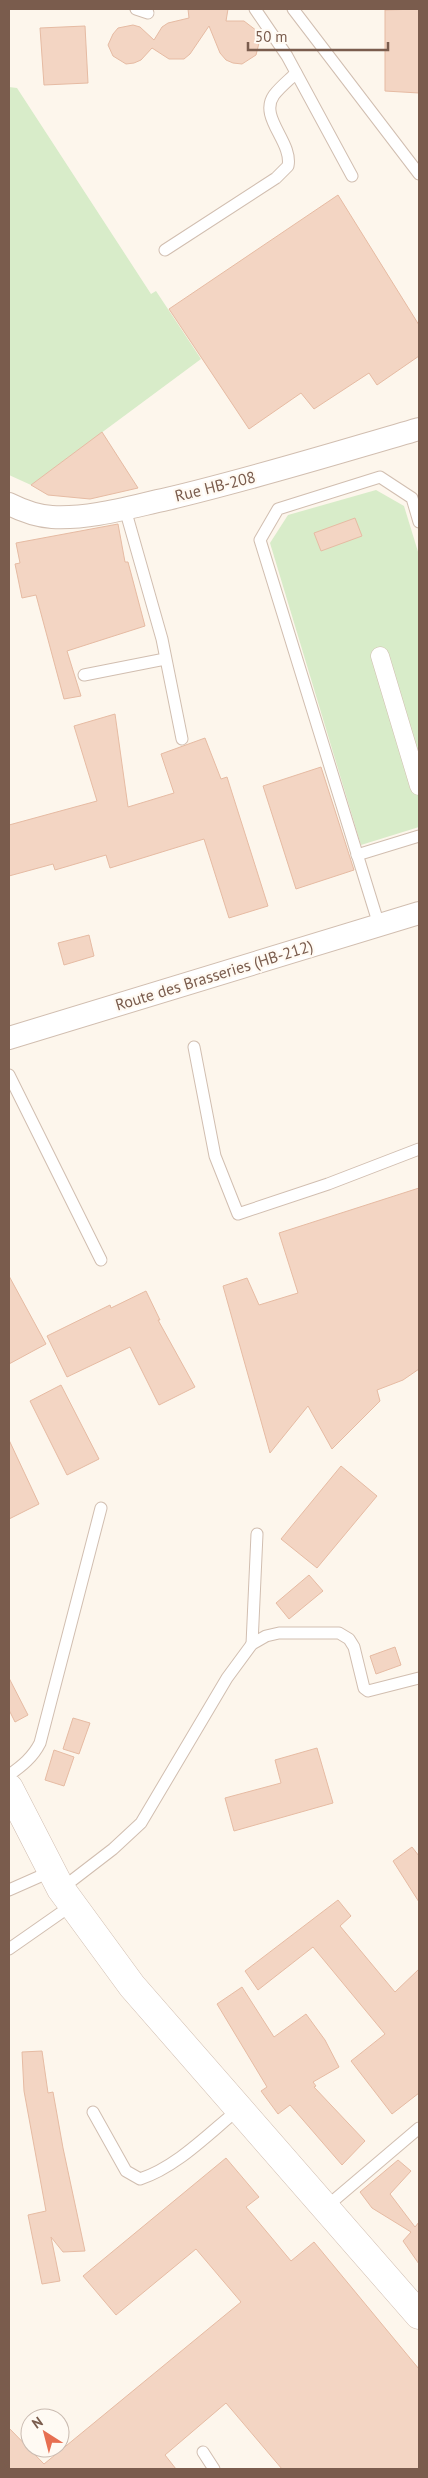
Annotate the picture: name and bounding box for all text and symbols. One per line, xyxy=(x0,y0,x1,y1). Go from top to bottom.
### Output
scale bar xyxy=(248,20,388,52)
text: 50 m xyxy=(255,27,288,46)
street label: Rue HB-208 xyxy=(173,466,257,506)
street label: Route des Brasseries (HB-212) xyxy=(113,935,315,1015)
north arrow xyxy=(20,2408,70,2458)
text: N xyxy=(28,2412,46,2432)

